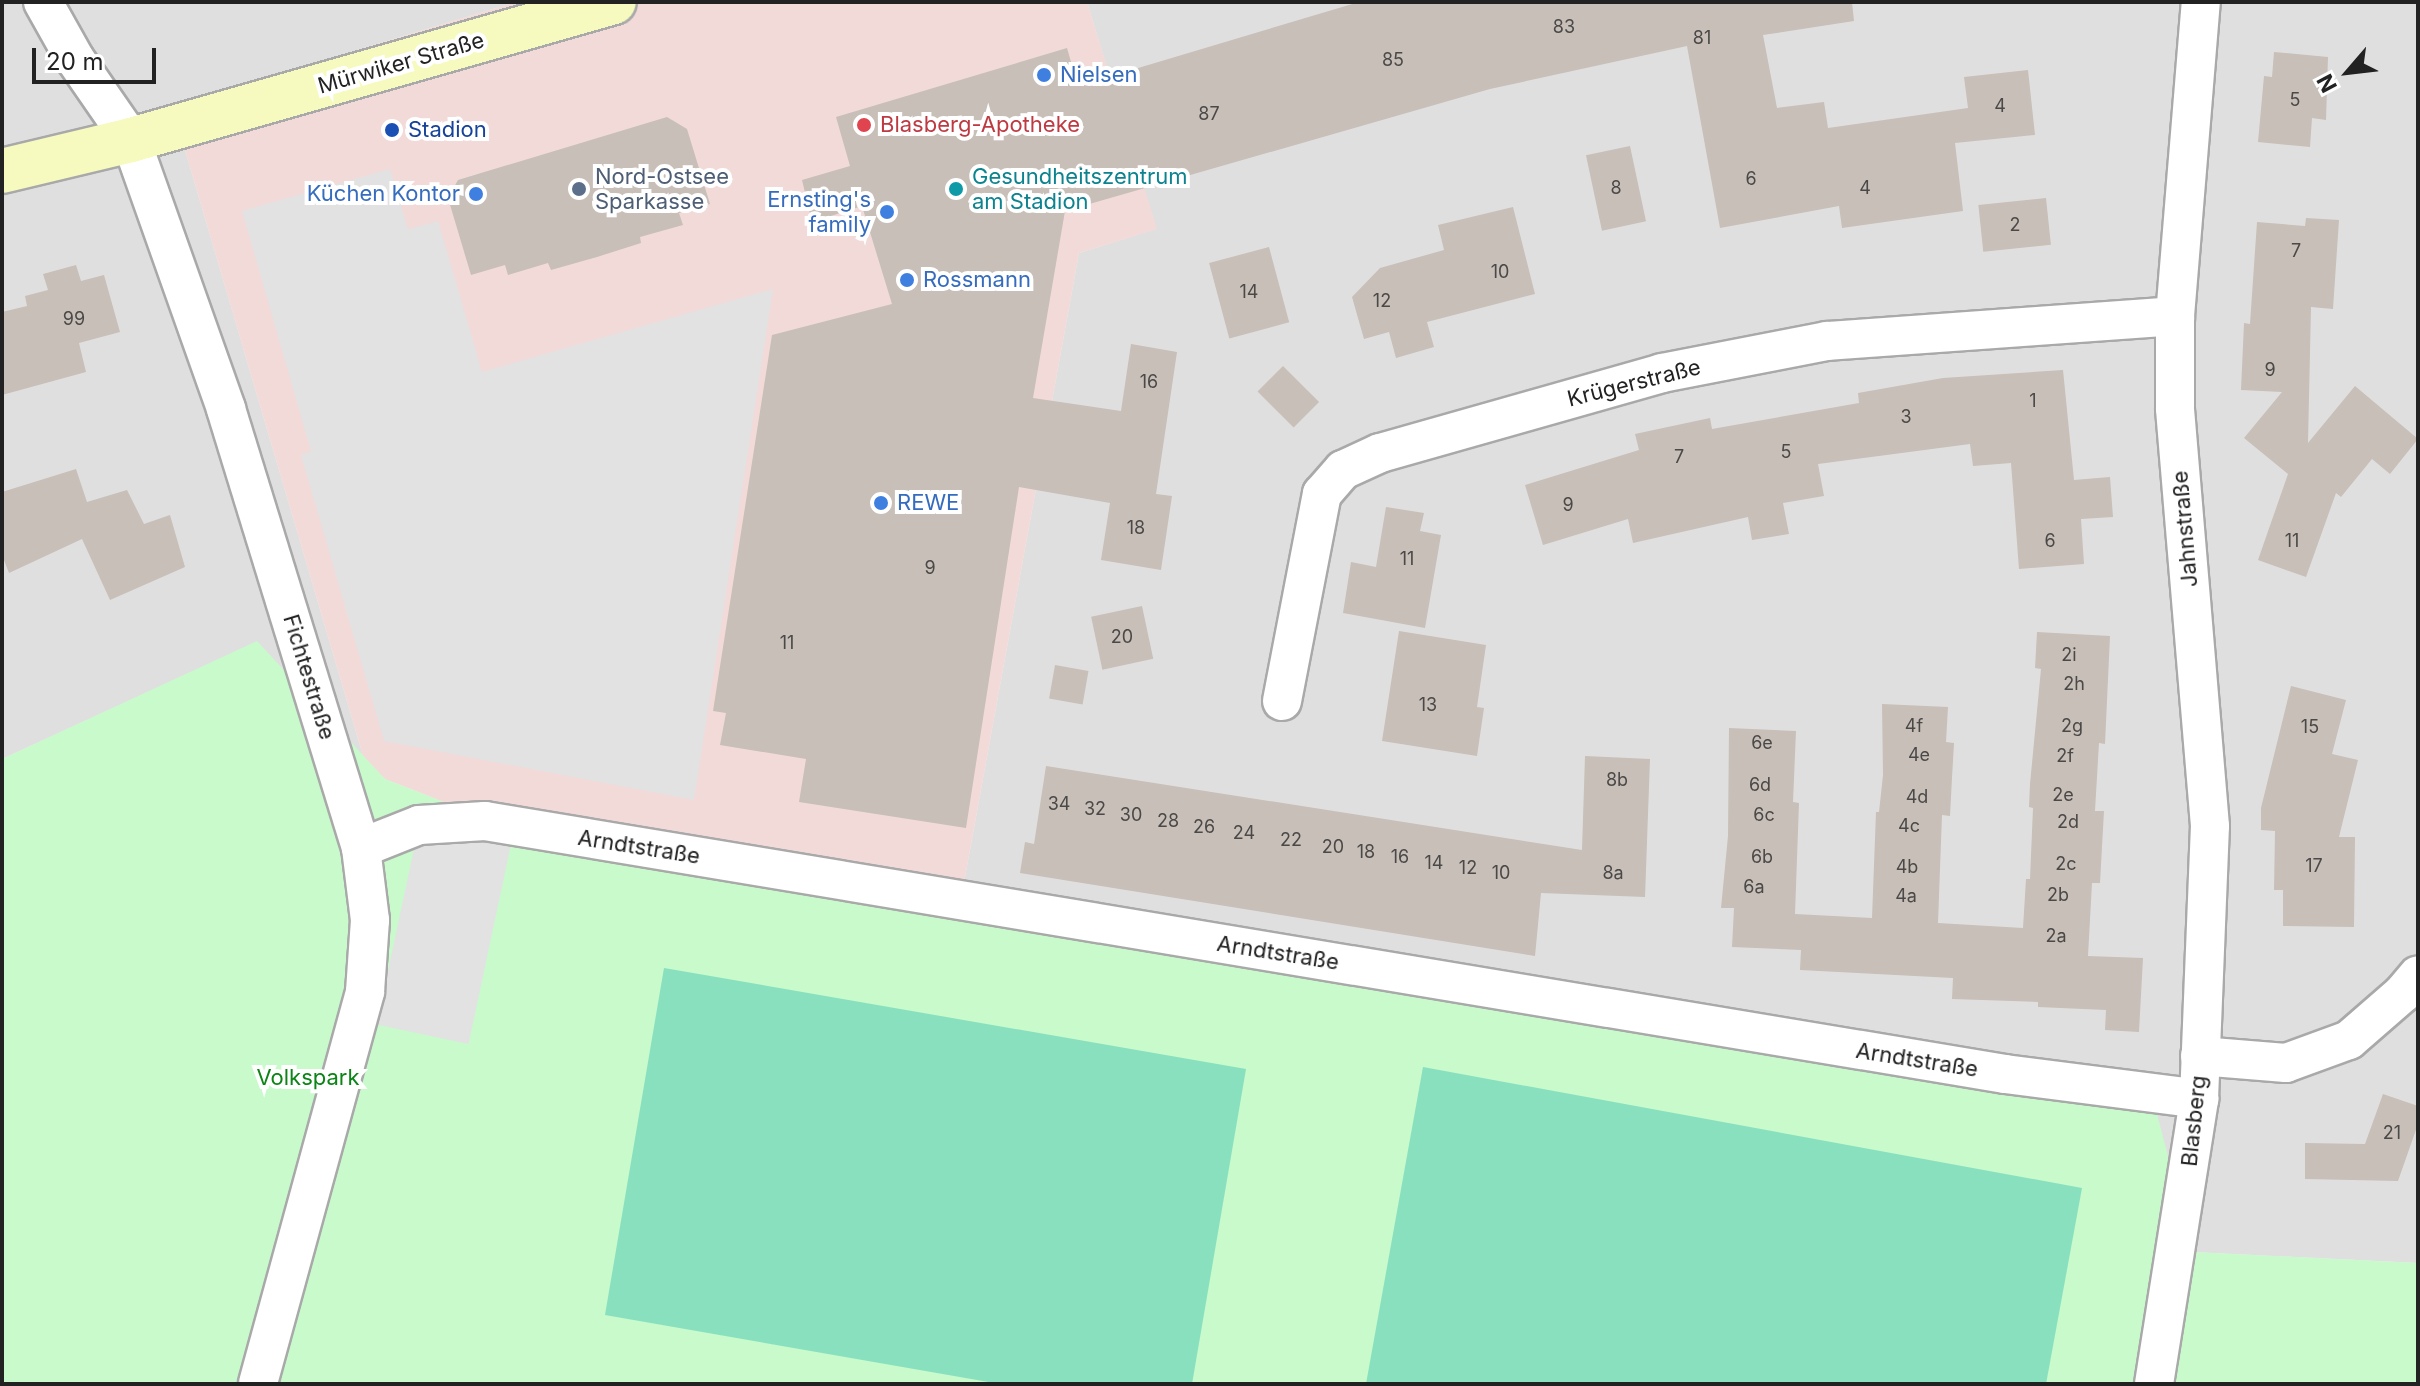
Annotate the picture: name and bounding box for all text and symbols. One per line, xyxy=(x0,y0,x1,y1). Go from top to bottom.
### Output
house number: 83 xyxy=(1553,16,1575,38)
street label: Mürwiker Straße xyxy=(315,27,487,99)
house number: 81 xyxy=(1693,27,1711,49)
scale bar xyxy=(36,32,160,82)
north arrow xyxy=(2308,32,2388,112)
text: 20 m xyxy=(46,47,104,76)
house number: 85 xyxy=(1382,49,1404,71)
place label: Nielsen xyxy=(1060,62,1137,88)
marker: Nielsen xyxy=(1035,66,1053,84)
text: N xyxy=(2311,70,2342,97)
house number: 5 xyxy=(2290,89,2300,111)
house number: 4 xyxy=(1994,95,2006,117)
house number: 87 xyxy=(1198,103,1220,125)
place label: Blasberg-Apotheke xyxy=(880,112,1080,138)
marker: Blasberg-Apotheke xyxy=(855,116,873,134)
place label: Stadion xyxy=(408,117,487,143)
marker: Stadion xyxy=(383,121,401,139)
place label: Nord-Ostsee Sparkasse xyxy=(595,163,729,214)
place label: Gesundheitszentrum am Stadion xyxy=(972,163,1187,214)
house number: 6 xyxy=(1745,168,1757,190)
house number: 8 xyxy=(1610,177,1622,199)
house number: 4 xyxy=(1859,177,1871,199)
marker: Nord-Ostsee Sparkasse xyxy=(570,180,588,198)
marker: Gesundheitszentrum am Stadion xyxy=(947,180,965,198)
place label: Küchen Kontor xyxy=(307,181,460,207)
marker: Küchen Kontor xyxy=(467,185,485,203)
place label: Ernsting's family xyxy=(767,186,871,238)
marker: Ernsting's family xyxy=(878,203,896,221)
house number: 2 xyxy=(2010,214,2020,236)
house number: 7 xyxy=(2291,240,2301,262)
house number: 10 xyxy=(1491,261,1509,283)
place label: Rossmann xyxy=(923,267,1031,293)
marker: Rossmann xyxy=(898,271,916,289)
house number: 14 xyxy=(1240,281,1258,303)
house number: 12 xyxy=(1373,290,1391,312)
house number: 99 xyxy=(63,308,85,330)
street label: Krügerstraße xyxy=(1565,354,1703,412)
house number: 9 xyxy=(2264,359,2276,381)
house number: 16 xyxy=(1140,371,1158,393)
house number: 1 xyxy=(2029,390,2037,412)
house number: 3 xyxy=(1900,406,1912,428)
house number: 5 xyxy=(1781,441,1791,463)
house number: 7 xyxy=(1674,446,1684,468)
street label: Jahnstraße xyxy=(2167,470,2203,588)
place label: REWE xyxy=(897,490,959,516)
marker: REWE xyxy=(872,494,890,512)
house number: 9 xyxy=(1562,494,1574,516)
house number: 18 xyxy=(1127,517,1145,539)
house number: 6 xyxy=(2044,530,2056,552)
house number: 11 xyxy=(2285,530,2299,552)
house number: 11 xyxy=(1400,548,1414,570)
house number: 9 xyxy=(924,557,936,579)
street label: Fichtestraße xyxy=(277,611,341,743)
house number: 20 xyxy=(1111,626,1133,648)
house number: 11 xyxy=(780,632,794,654)
house number: 2i xyxy=(2061,644,2077,666)
house number: 2h xyxy=(2063,673,2085,695)
house number: 13 xyxy=(1419,694,1437,716)
house number: 4f xyxy=(1905,715,1923,737)
house number: 2g xyxy=(2061,715,2083,737)
house number: 15 xyxy=(2301,716,2319,738)
house number: 6e xyxy=(1751,732,1773,754)
house number: 4e xyxy=(1908,744,1930,766)
house number: 2f xyxy=(2056,745,2074,767)
house number: 8b xyxy=(1606,769,1628,791)
house number: 6d xyxy=(1749,774,1771,796)
house number: 2e xyxy=(2052,784,2074,806)
house number: 4d xyxy=(1906,786,1928,808)
house number: 34 xyxy=(1048,793,1070,815)
house number: 32 xyxy=(1084,798,1106,820)
house number: 30 xyxy=(1120,804,1142,826)
house number: 6c xyxy=(1753,804,1775,826)
house number: 28 xyxy=(1157,810,1179,832)
house number: 2d xyxy=(2057,811,2079,833)
house number: 4c xyxy=(1898,815,1920,837)
house number: 26 xyxy=(1193,816,1215,838)
house number: 24 xyxy=(1233,822,1255,844)
street label: Arndtstraße xyxy=(576,824,702,870)
house number: 22 xyxy=(1280,829,1302,851)
house number: 20 xyxy=(1322,836,1344,858)
house number: 18 xyxy=(1357,841,1375,863)
house number: 16 xyxy=(1391,846,1409,868)
house number: 6b xyxy=(1751,846,1773,868)
house number: 14 xyxy=(1425,852,1443,874)
house number: 2c xyxy=(2055,853,2077,875)
house number: 17 xyxy=(2305,855,2323,877)
house number: 4b xyxy=(1896,856,1918,878)
house number: 12 xyxy=(1459,857,1477,879)
house number: 10 xyxy=(1492,862,1510,884)
house number: 8a xyxy=(1602,862,1624,884)
house number: 6a xyxy=(1743,876,1765,898)
house number: 2b xyxy=(2047,884,2069,906)
house number: 4a xyxy=(1895,885,1917,907)
house number: 2a xyxy=(2045,925,2067,947)
street label: Arndtstraße xyxy=(1215,930,1341,976)
street label: Arndtstraße xyxy=(1854,1037,1980,1083)
park label: Volkspark xyxy=(256,1065,360,1091)
street label: Blasberg xyxy=(2176,1074,2212,1168)
house number: 21 xyxy=(2383,1122,2401,1144)

